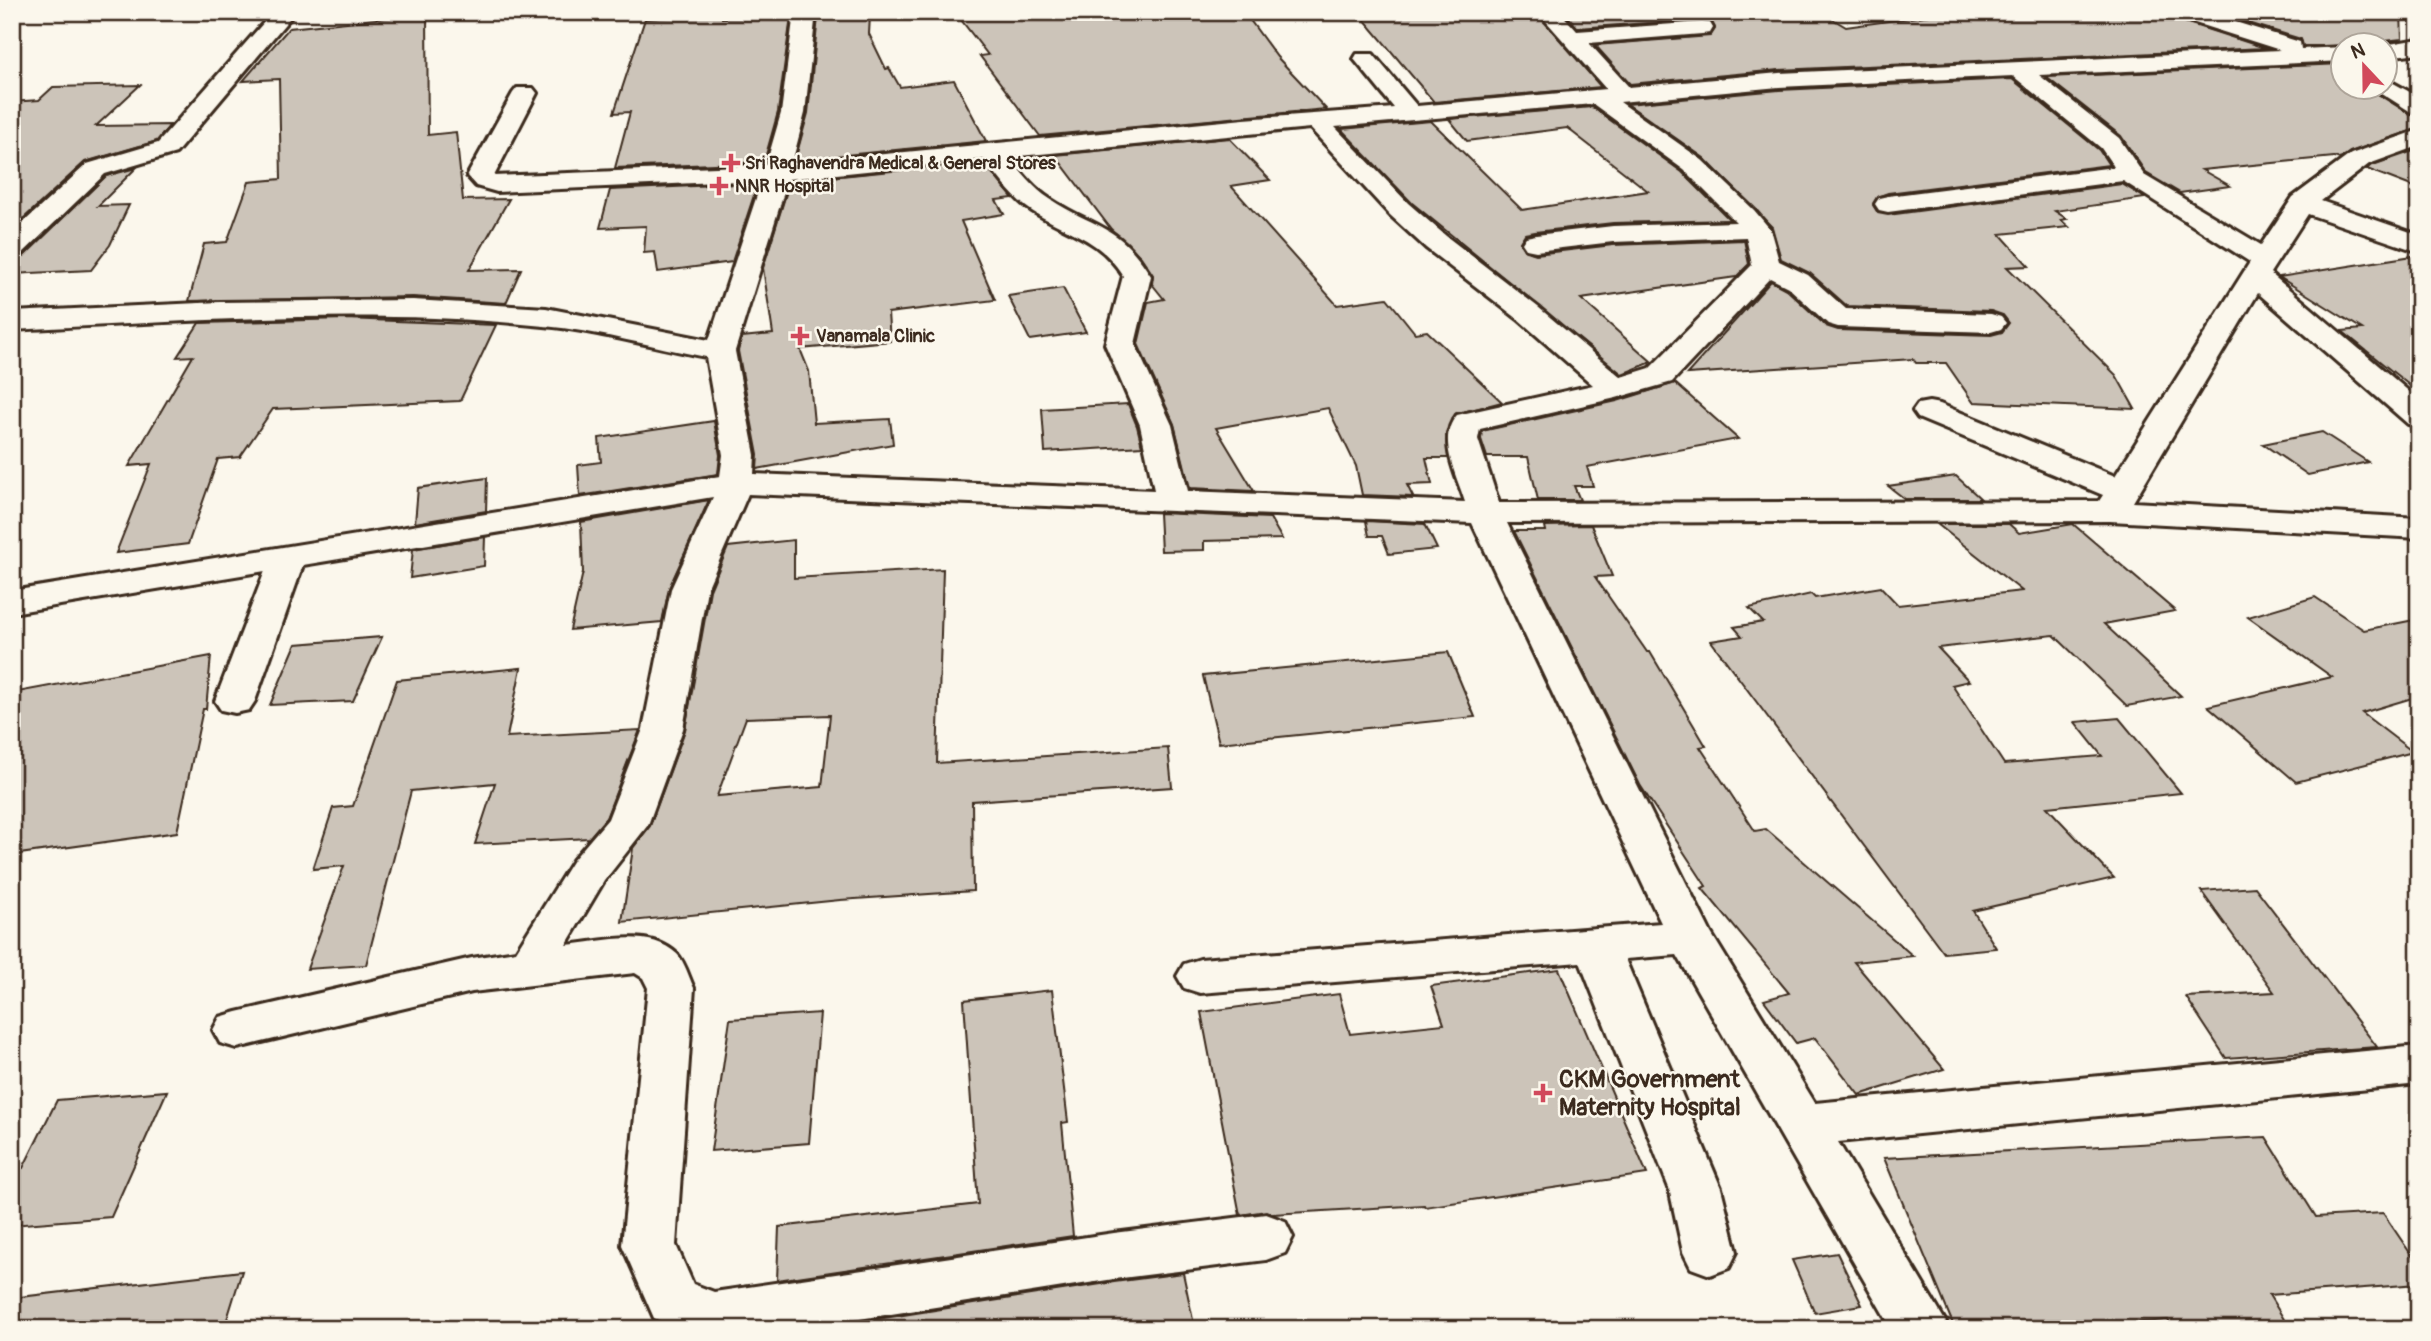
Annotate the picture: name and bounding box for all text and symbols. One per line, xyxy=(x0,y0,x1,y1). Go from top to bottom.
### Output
north arrow xyxy=(2330,32,2400,102)
text: N xyxy=(2348,38,2369,65)
place label: Sri Raghavendra Medical & General Stores xyxy=(745,152,1057,175)
marker: Sri Raghavendra Medical & General Stores xyxy=(723,155,739,171)
place label: NNR Hospital xyxy=(735,175,834,198)
marker: NNR Hospital xyxy=(709,176,729,196)
place label: Vanamala Clinic xyxy=(816,325,935,348)
marker: Vanamala Clinic xyxy=(790,326,810,346)
place label: CKM Government Maternity Hospital xyxy=(1559,1065,1741,1122)
marker: CKM Government Maternity Hospital xyxy=(1533,1083,1553,1103)

